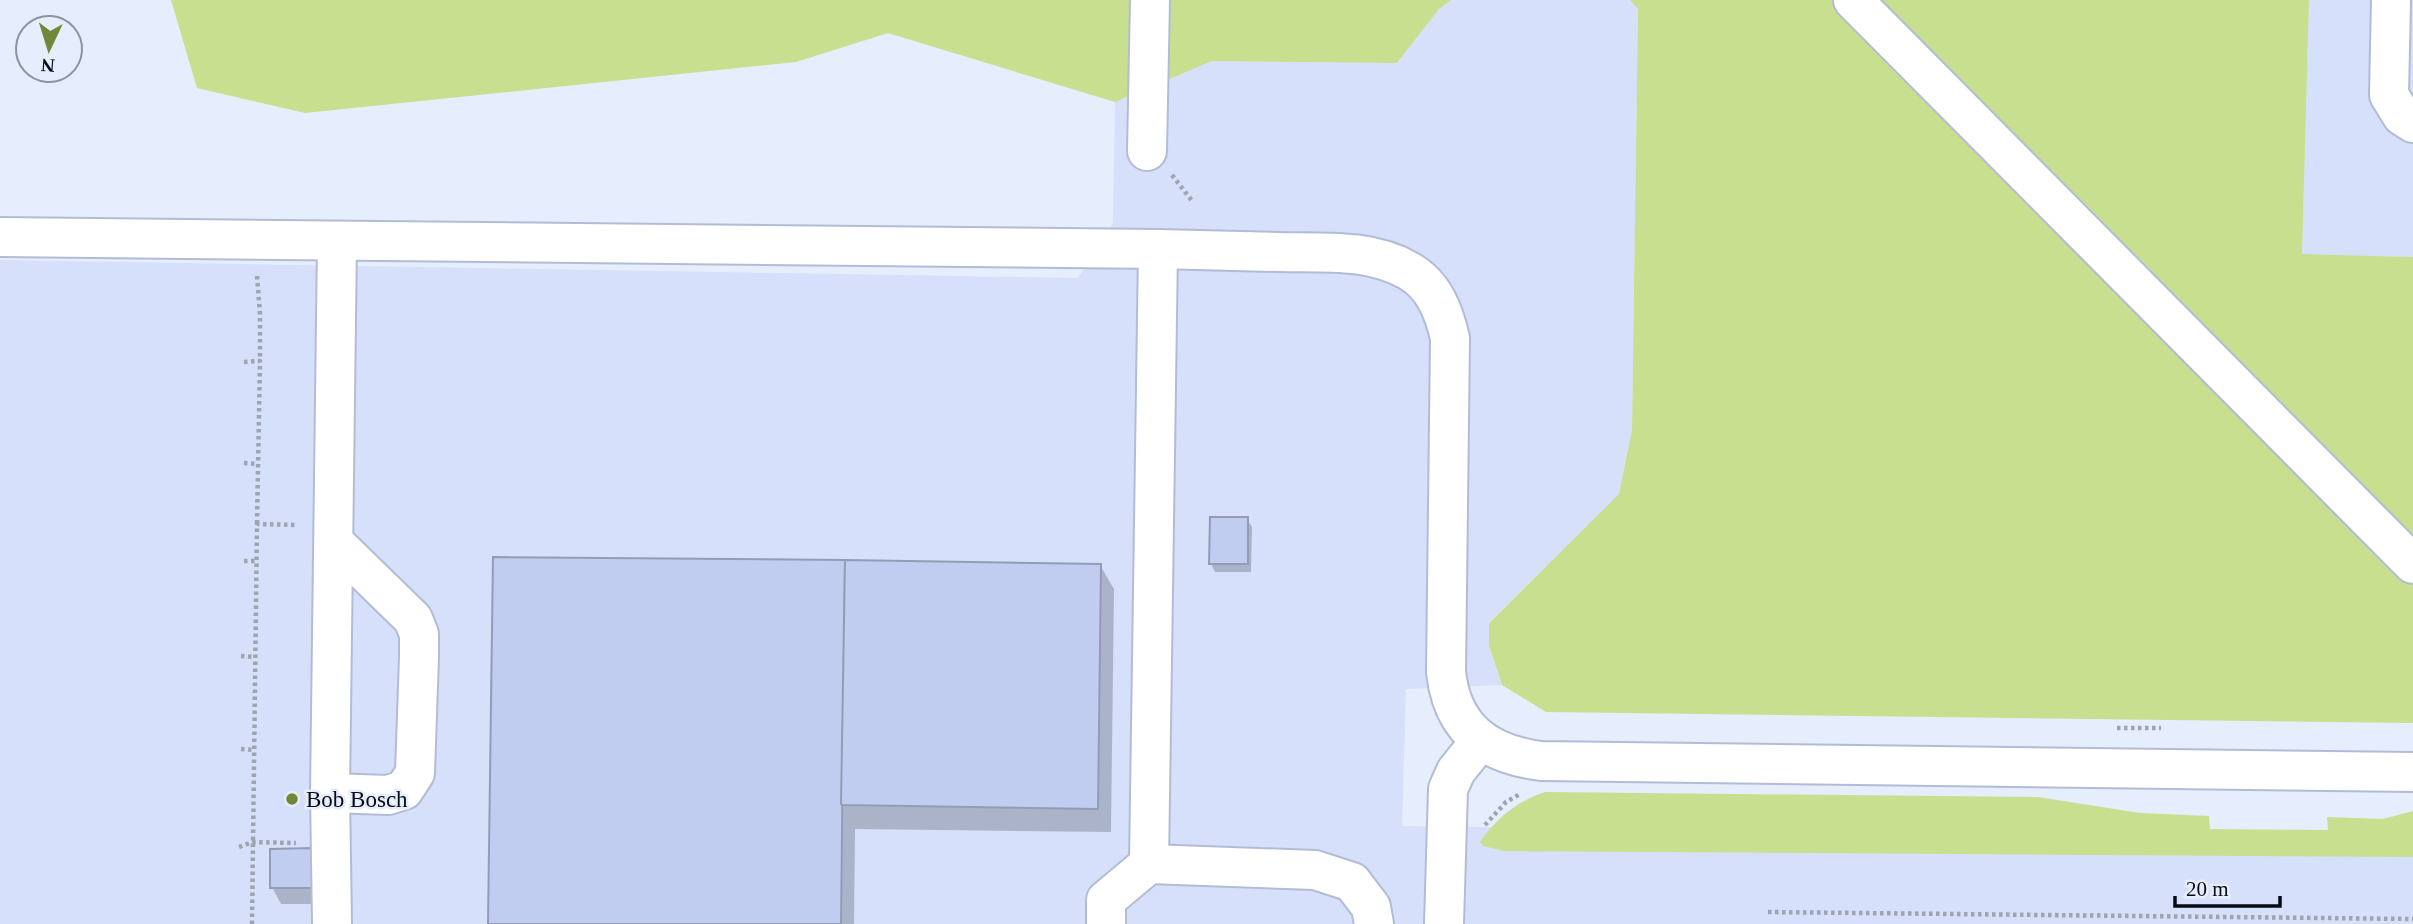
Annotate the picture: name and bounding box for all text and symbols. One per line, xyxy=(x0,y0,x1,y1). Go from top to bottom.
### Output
north arrow xyxy=(14,14,84,84)
text: N xyxy=(40,54,55,76)
place label: Bob Bosch xyxy=(306,787,408,812)
marker: Bob Bosch xyxy=(284,791,300,807)
scale bar xyxy=(2175,864,2280,908)
text: 20 m xyxy=(2186,877,2229,901)

